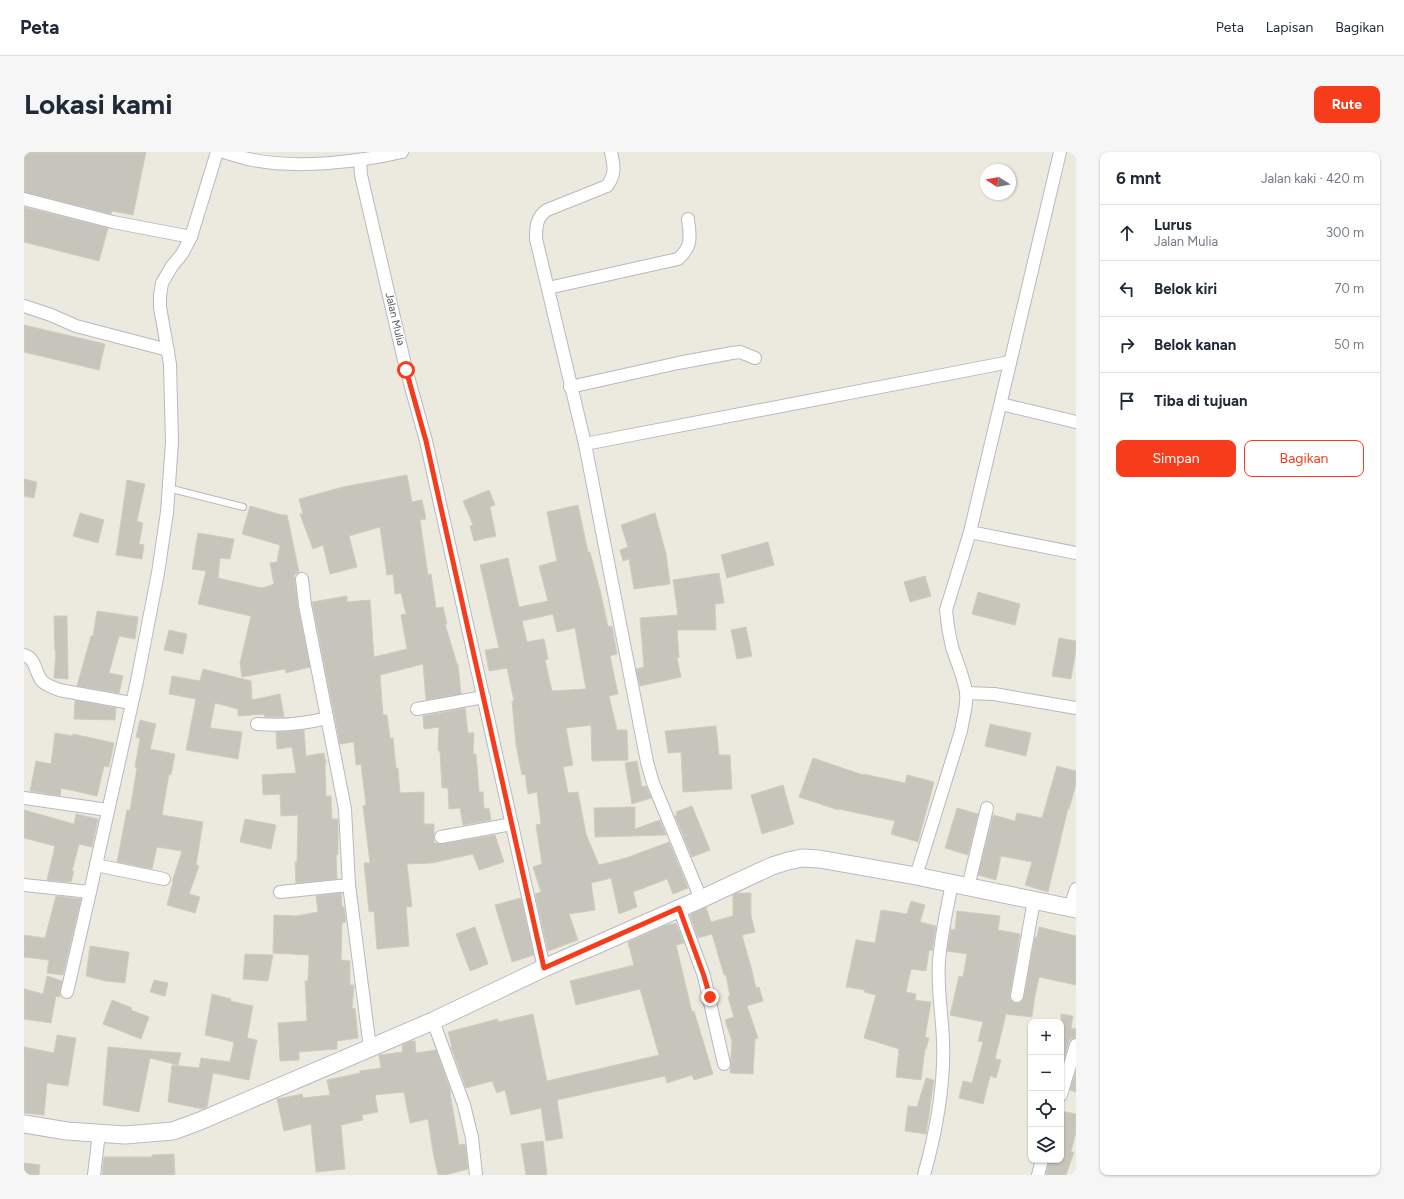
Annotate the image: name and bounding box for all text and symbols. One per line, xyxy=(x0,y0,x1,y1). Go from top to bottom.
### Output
text: Peta xyxy=(20,16,59,39)
text: Peta xyxy=(1216,19,1244,36)
text: Lapisan xyxy=(1266,19,1313,36)
text: Bagikan xyxy=(1335,19,1384,36)
button: Rute xyxy=(1314,86,1380,123)
text: Lokasi kami xyxy=(24,87,173,121)
north arrow xyxy=(980,164,1016,200)
text: 6 mnt xyxy=(1116,168,1161,188)
text: Jalan kaki · 420 m xyxy=(1261,171,1364,186)
text: Lurus xyxy=(1154,216,1192,234)
icon: ahead xyxy=(1116,222,1138,244)
text: 300 m xyxy=(1326,225,1364,240)
text: Jalan Mulia xyxy=(1154,234,1218,249)
icon: left xyxy=(1116,278,1138,300)
text: Belok kiri xyxy=(1154,280,1217,298)
text: 70 m xyxy=(1334,281,1364,296)
street label: Jalan Mulia xyxy=(383,291,407,347)
icon: right xyxy=(1116,334,1138,356)
text: Belok kanan xyxy=(1154,336,1236,354)
text: 50 m xyxy=(1334,337,1364,352)
route start xyxy=(397,361,415,379)
icon: arrive xyxy=(1116,390,1138,412)
text: Tiba di tujuan xyxy=(1154,392,1248,410)
button: Simpan xyxy=(1116,440,1236,477)
button: Bagikan xyxy=(1244,440,1364,477)
route end xyxy=(701,988,719,1006)
map controls xyxy=(1028,1019,1064,1163)
button: + xyxy=(1028,1019,1064,1055)
button: − xyxy=(1028,1055,1064,1091)
button: locate xyxy=(1028,1091,1064,1127)
button: layers xyxy=(1028,1127,1064,1163)

